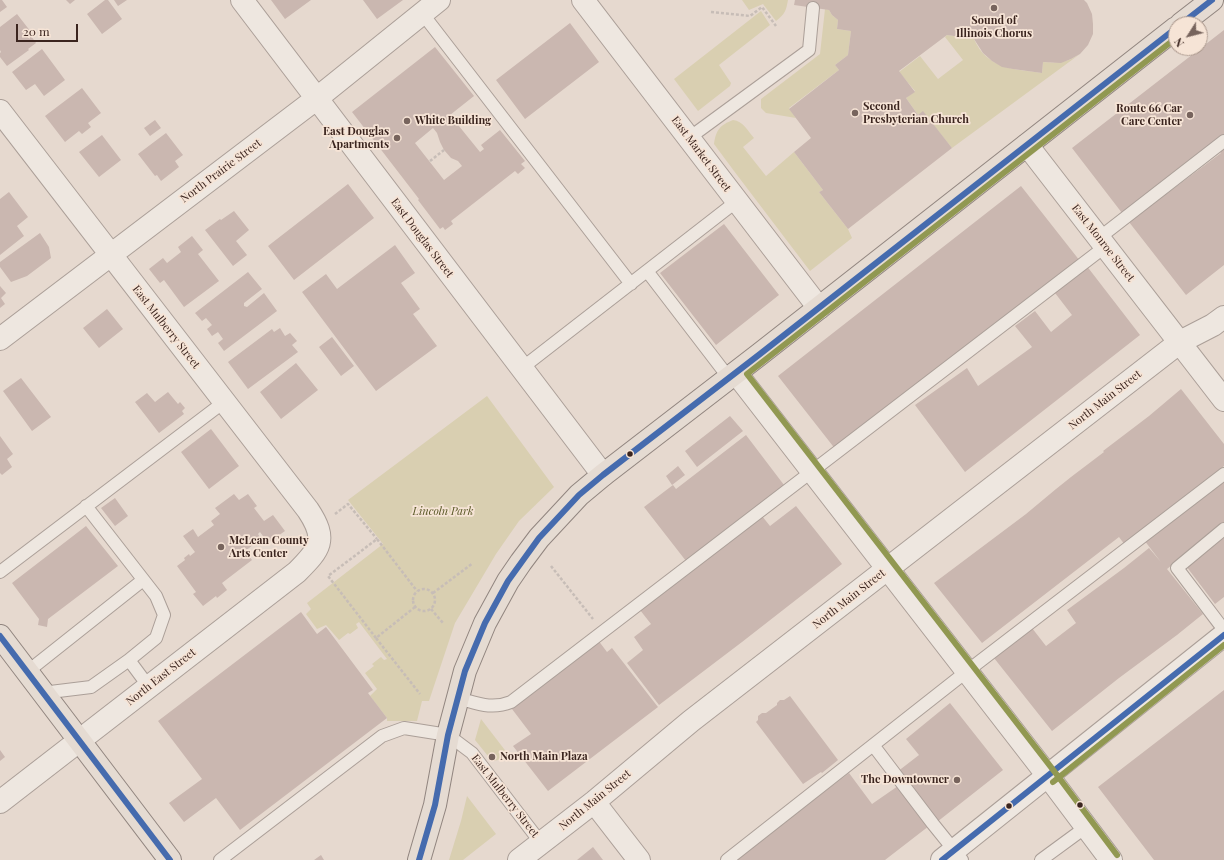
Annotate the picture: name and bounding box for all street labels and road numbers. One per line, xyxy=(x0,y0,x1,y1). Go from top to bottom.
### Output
street label: East Market Street xyxy=(668,114,734,194)
street label: North Prairie Street xyxy=(178,136,264,206)
street label: East Douglas Street xyxy=(388,196,456,280)
street label: East Monroe Street xyxy=(1069,202,1137,284)
street label: East Mulberry Street xyxy=(129,283,203,371)
street label: North Main Street xyxy=(1066,368,1144,432)
street label: North Main Street xyxy=(810,567,888,631)
street label: North East Street xyxy=(124,646,198,708)
street label: East Mulberry Street xyxy=(468,752,542,840)
street label: North Main Street xyxy=(556,767,634,833)

